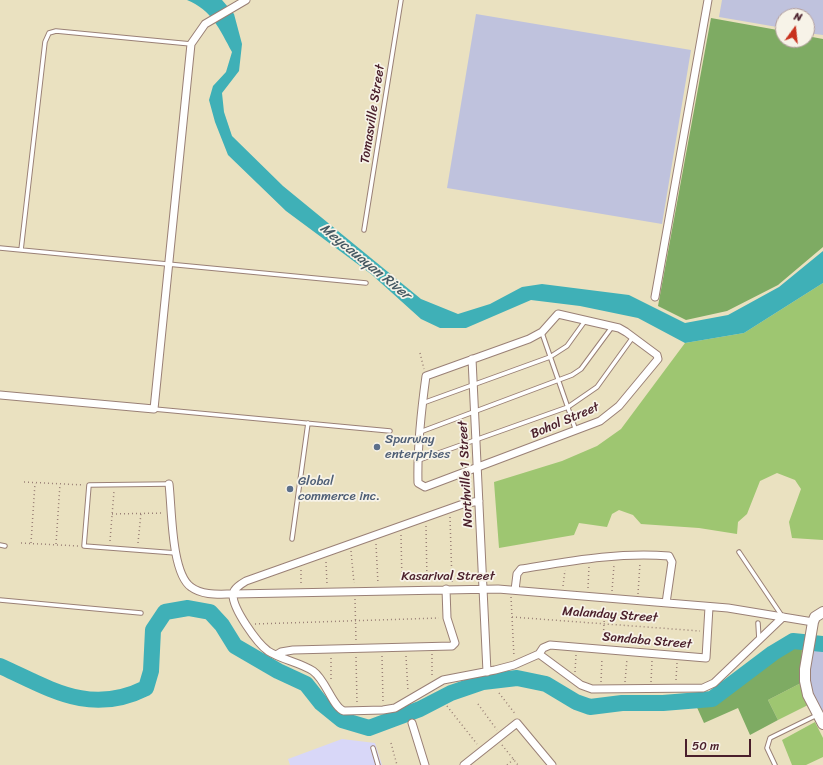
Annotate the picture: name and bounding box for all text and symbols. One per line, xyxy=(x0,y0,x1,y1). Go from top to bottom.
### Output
text: N xyxy=(792,7,804,27)
north arrow xyxy=(775,8,815,48)
street label: Tomasville Street xyxy=(357,63,389,165)
water label: Meycauayan River xyxy=(316,220,414,304)
street label: Bohol Street xyxy=(528,400,602,442)
street label: Northville 1 Street xyxy=(455,420,477,528)
place label: Spurway enterprises xyxy=(385,432,450,463)
marker: Spurway enterprises xyxy=(372,442,382,452)
place label: Global commerce inc. xyxy=(298,474,380,505)
marker: Global commerce inc. xyxy=(285,484,295,494)
street label: Kasarival Street xyxy=(401,569,495,585)
street label: Malanday Street xyxy=(562,604,658,626)
street label: Sandaba Street xyxy=(602,629,692,653)
scale bar xyxy=(687,731,753,757)
text: 50 m xyxy=(692,735,719,757)

